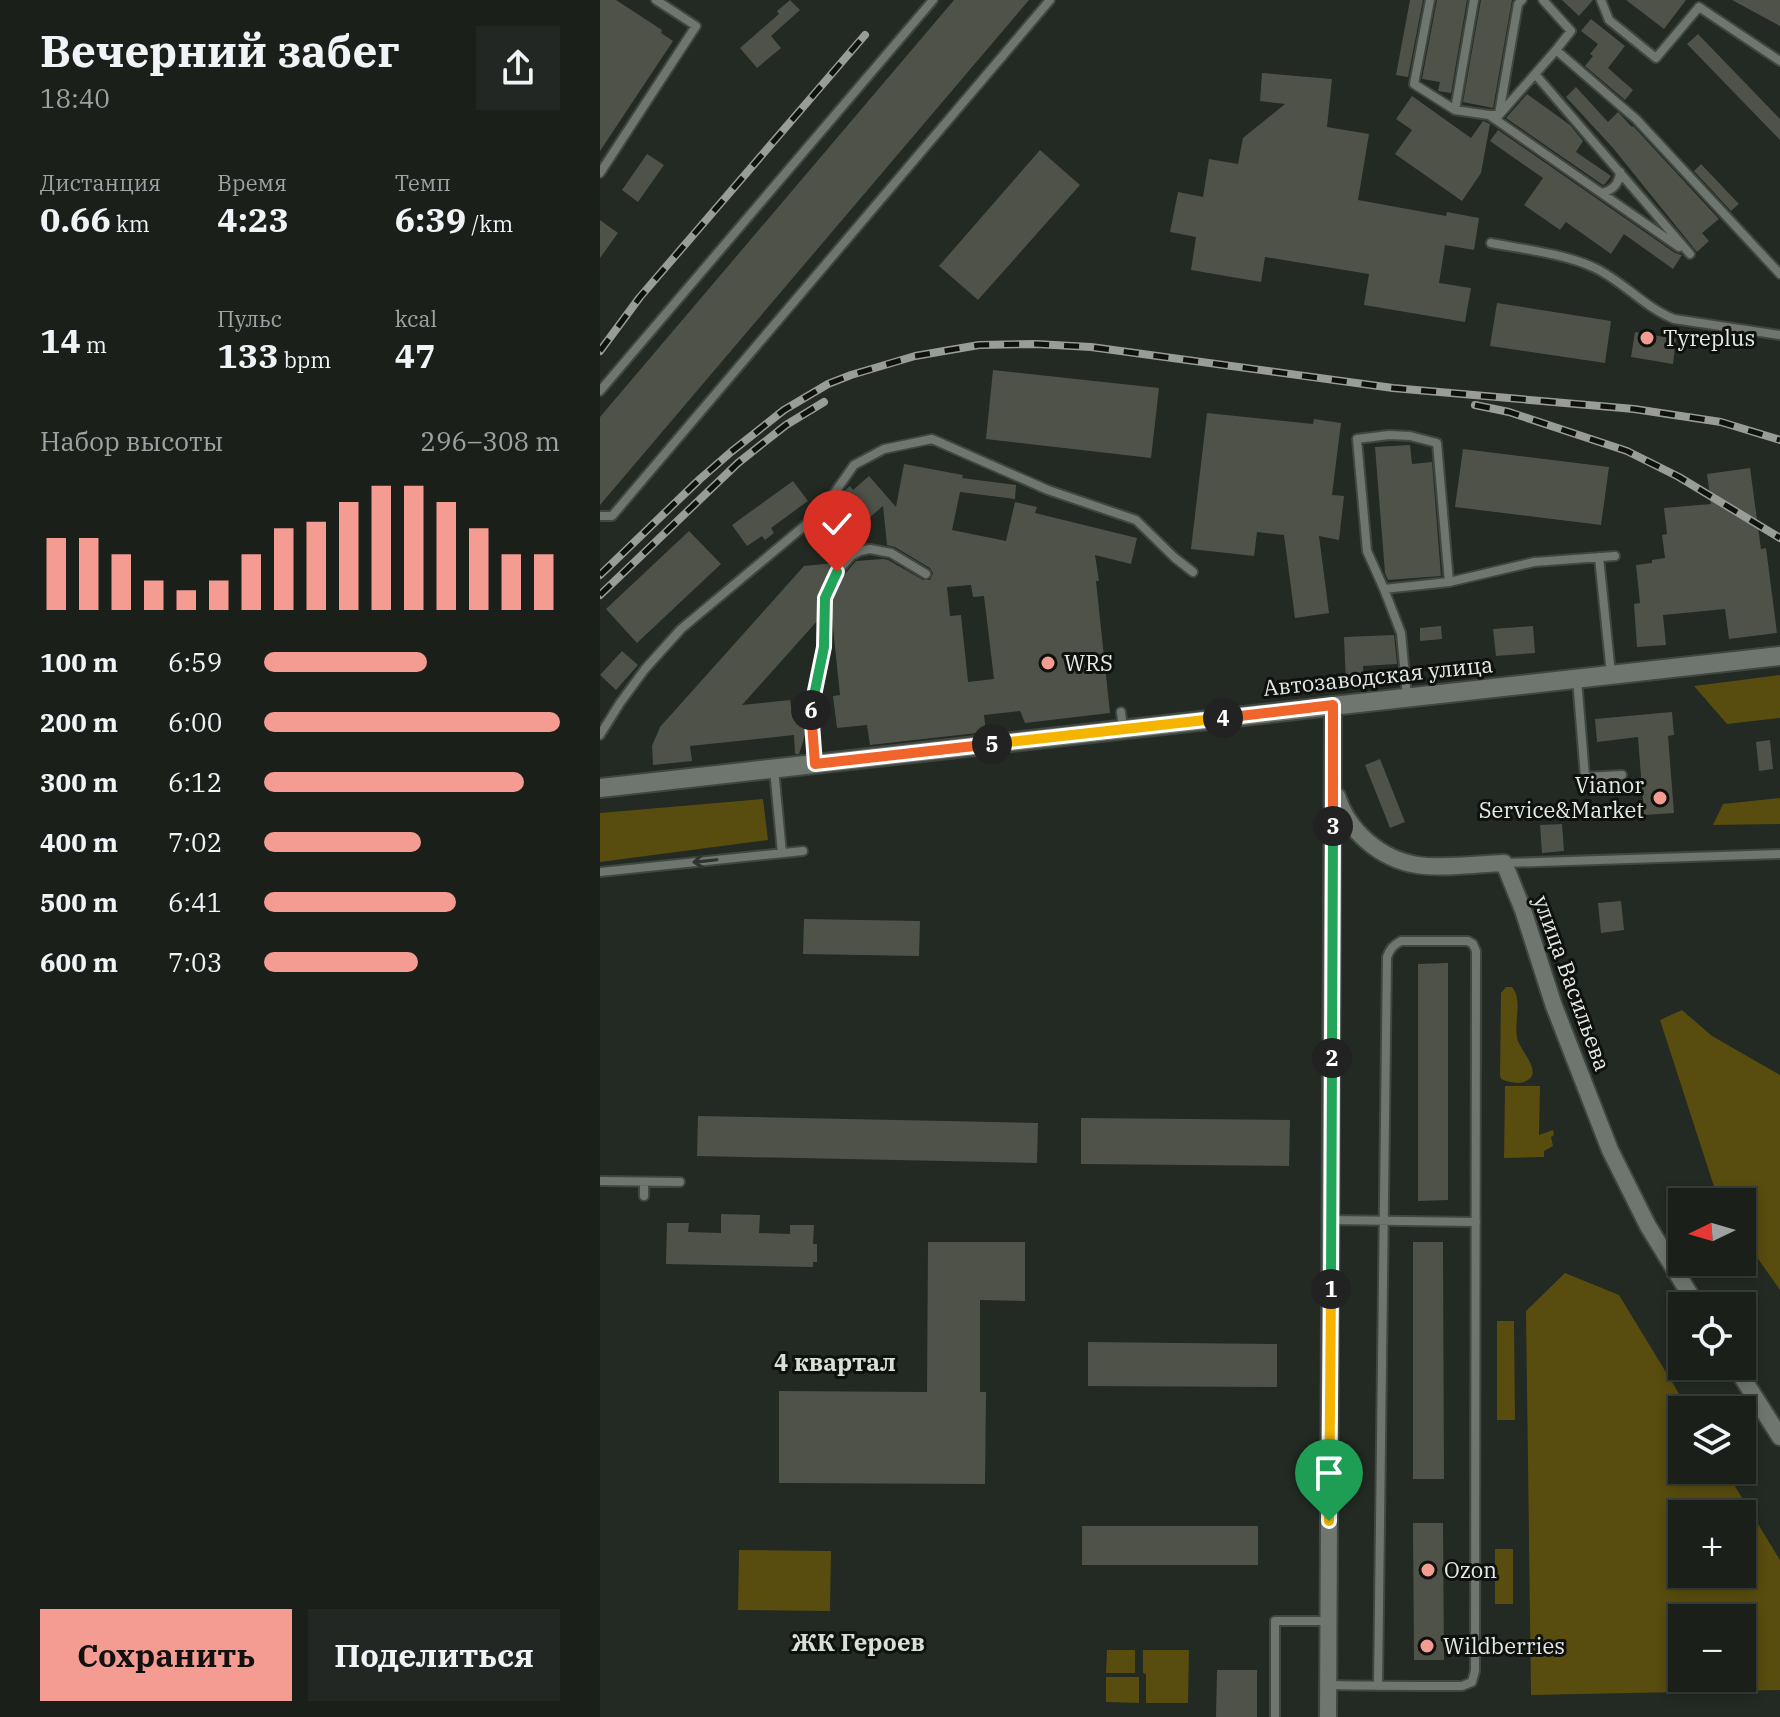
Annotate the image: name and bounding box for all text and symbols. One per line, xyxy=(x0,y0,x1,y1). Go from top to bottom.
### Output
text: Вечерний забег xyxy=(40,22,400,79)
button: share xyxy=(476,26,560,110)
text: 18:40 xyxy=(40,81,110,115)
text: Дистанция xyxy=(40,168,161,197)
text: Время xyxy=(217,168,287,197)
text: Темп xyxy=(395,168,451,197)
text: 0.66 xyxy=(40,197,111,241)
text: 4:23 xyxy=(217,197,289,241)
text: 6:39 xyxy=(395,197,466,241)
text: km xyxy=(111,209,150,238)
text: /km xyxy=(466,209,513,238)
text: Пульс xyxy=(217,304,282,333)
text: kcal xyxy=(395,304,437,333)
text: 14 xyxy=(40,318,81,362)
place label: Tyreplus xyxy=(1663,323,1755,352)
marker: Tyreplus xyxy=(1638,329,1656,347)
text: m xyxy=(81,330,107,359)
text: 133 xyxy=(217,333,279,377)
text: 47 xyxy=(395,333,435,377)
text: bpm xyxy=(279,345,331,374)
text: Набор высоты xyxy=(40,424,223,458)
text: 296–308 m xyxy=(420,424,560,458)
pin xyxy=(803,490,871,572)
icon: check xyxy=(815,502,859,546)
text: 100 m xyxy=(40,645,118,679)
text: 6:59 xyxy=(168,645,222,679)
place label: WRS xyxy=(1064,648,1113,677)
street label: Автозаводская улица xyxy=(1262,649,1494,702)
marker: WRS xyxy=(1039,654,1057,672)
pin: 6 xyxy=(791,690,831,730)
text: 6 xyxy=(804,695,818,724)
pin: 4 xyxy=(1203,698,1243,738)
text: 4 xyxy=(1216,703,1230,732)
text: 200 m xyxy=(40,705,118,739)
text: 6:00 xyxy=(168,705,222,739)
pin: 5 xyxy=(972,724,1012,764)
text: 5 xyxy=(985,729,999,758)
text: 300 m xyxy=(40,765,118,799)
text: 6:12 xyxy=(168,765,222,799)
place label: Vianor Service&Market xyxy=(1479,770,1644,824)
marker: Vianor Service&Market xyxy=(1651,789,1669,807)
pin: 3 xyxy=(1313,806,1353,846)
text: 3 xyxy=(1326,811,1340,840)
text: 400 m xyxy=(40,825,118,859)
text: 7:02 xyxy=(168,825,222,859)
one-way arrow xyxy=(692,853,718,868)
text: 500 m xyxy=(40,885,118,919)
text: 6:41 xyxy=(168,885,222,919)
street label: улица Васильева xyxy=(1527,891,1618,1074)
text: 600 m xyxy=(40,945,118,979)
text: 7:03 xyxy=(168,945,222,979)
pin: 2 xyxy=(1312,1038,1352,1078)
text: 2 xyxy=(1325,1043,1339,1072)
north arrow xyxy=(1668,1188,1756,1276)
map controls xyxy=(1668,1188,1756,1692)
pin: 1 xyxy=(1311,1269,1351,1309)
text: 1 xyxy=(1324,1274,1338,1303)
button: locate xyxy=(1668,1292,1756,1380)
district label: 4 квартал xyxy=(774,1346,896,1378)
button: layers xyxy=(1668,1396,1756,1484)
pin xyxy=(1295,1439,1363,1521)
icon: arrive xyxy=(1307,1451,1351,1495)
button: + xyxy=(1668,1500,1756,1588)
place label: Ozon xyxy=(1444,1555,1497,1584)
marker: Ozon xyxy=(1419,1561,1437,1579)
button: − xyxy=(1668,1604,1756,1692)
button: Сохранить xyxy=(40,1609,292,1701)
button: Поделиться xyxy=(308,1609,560,1701)
district label: ЖК Героев xyxy=(791,1626,925,1658)
place label: Wildberries xyxy=(1443,1631,1565,1660)
marker: Wildberries xyxy=(1418,1637,1436,1655)

